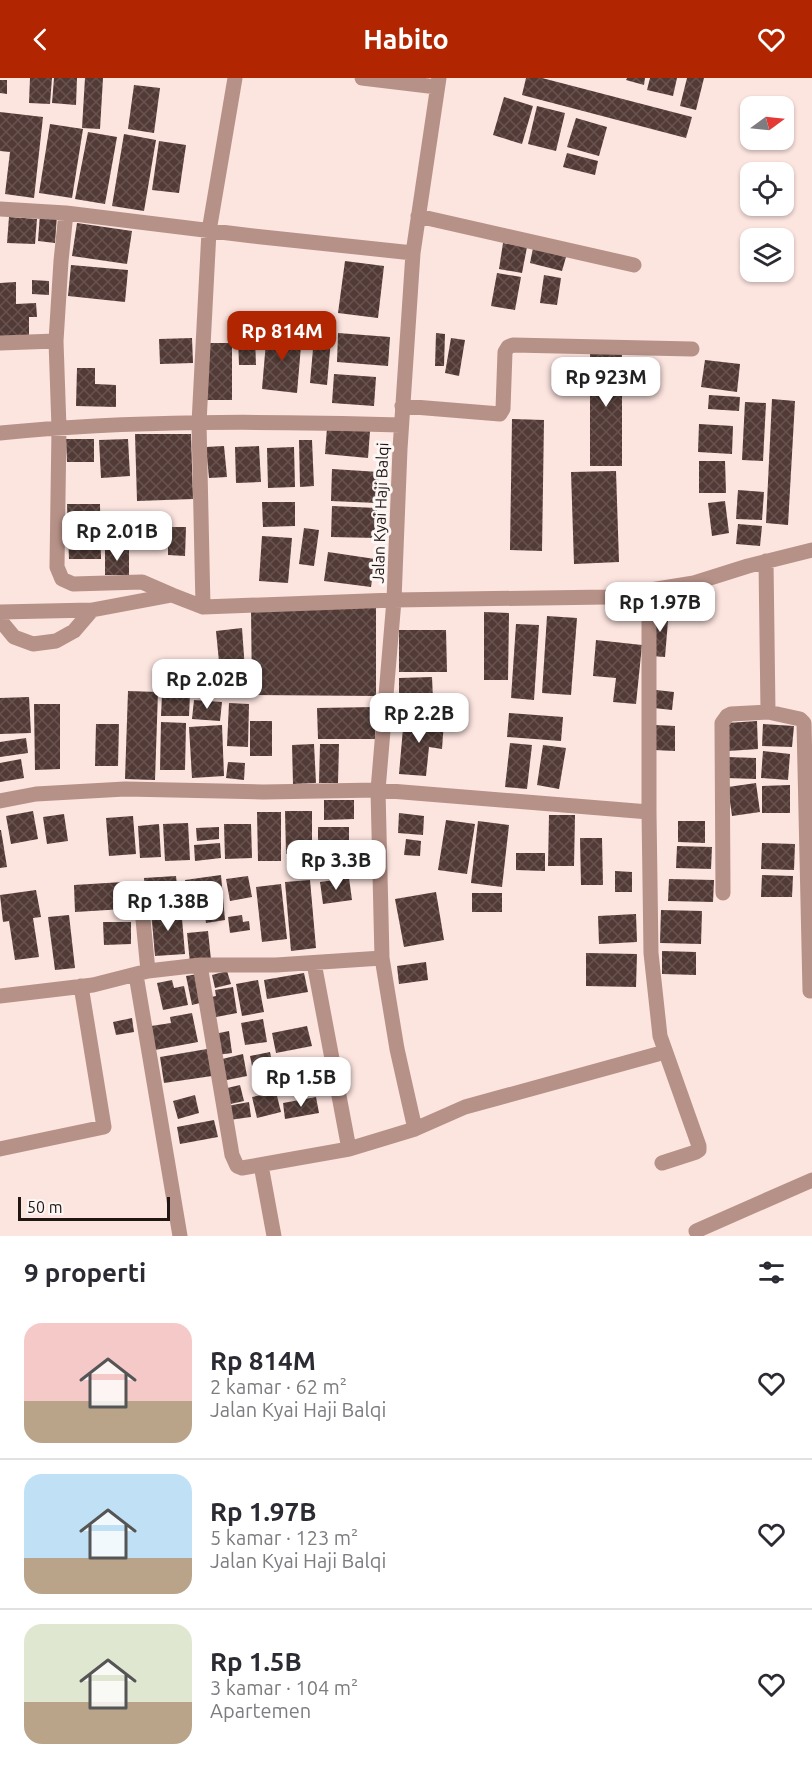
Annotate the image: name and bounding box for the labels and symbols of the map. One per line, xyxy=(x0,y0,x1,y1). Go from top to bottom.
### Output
north arrow xyxy=(740,96,794,150)
pin: Rp 814M xyxy=(227,311,337,362)
pin: Rp 923M xyxy=(551,357,661,408)
street label: Jalan Kyai Haji Balqi xyxy=(369,442,391,584)
pin: Rp 2.01B xyxy=(55,511,179,562)
pin: Rp 1.97B xyxy=(598,582,722,633)
pin: Rp 2.02B xyxy=(145,659,269,710)
pin: Rp 2.2B xyxy=(364,693,474,744)
pin: Rp 3.3B xyxy=(281,840,391,891)
pin: Rp 1.38B xyxy=(106,881,230,932)
pin: Rp 1.5B xyxy=(246,1057,356,1108)
scale bar xyxy=(18,1194,170,1222)

